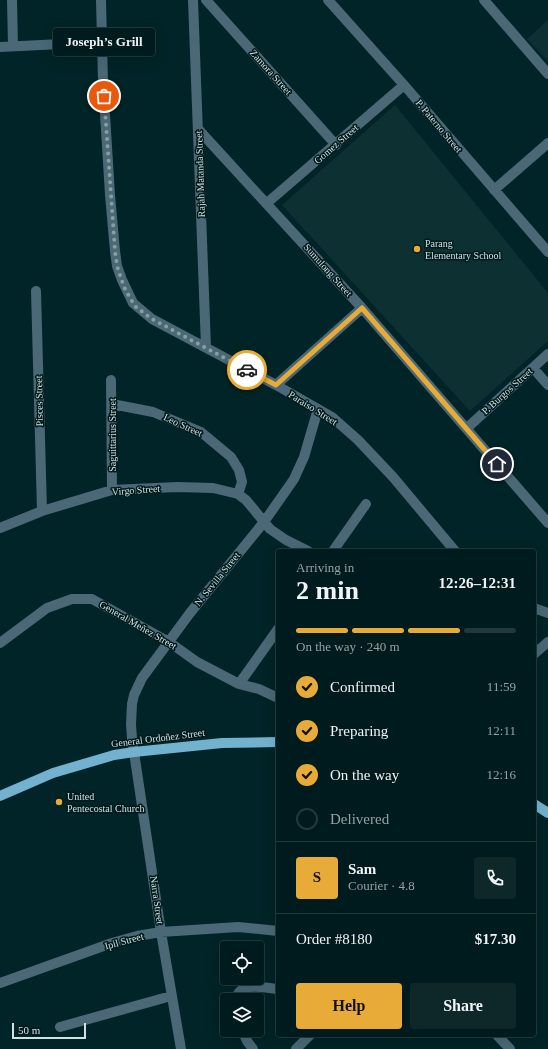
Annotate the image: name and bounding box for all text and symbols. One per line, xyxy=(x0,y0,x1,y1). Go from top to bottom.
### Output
callout: Joseph’s Grill xyxy=(53,28,155,56)
text: Joseph’s Grill xyxy=(65,34,143,49)
street label: Zamora Street xyxy=(248,47,294,97)
pin xyxy=(87,79,121,113)
icon: bag xyxy=(93,85,115,107)
street label: P. Paterno Street xyxy=(414,97,465,155)
street label: Gomez Street xyxy=(312,122,360,166)
street label: Rajah Matanda Street xyxy=(193,130,207,217)
place label: Parang Elementary School xyxy=(425,238,502,261)
street label: Sumulong Street xyxy=(302,241,355,299)
marker: Parang Elementary School xyxy=(412,244,422,254)
courier xyxy=(227,350,267,390)
icon: car xyxy=(236,359,258,381)
street label: P. Burgos Street xyxy=(480,365,535,416)
street label: Pisces Street xyxy=(33,375,45,427)
street label: Paraiso Street xyxy=(287,389,340,427)
street label: Saguittarius Street xyxy=(107,398,118,472)
street label: Leo Street xyxy=(162,411,204,439)
pin xyxy=(480,447,514,481)
icon: home xyxy=(486,453,508,475)
street label: Virgo Street xyxy=(111,483,161,497)
street label: N. Sevilla Street xyxy=(192,550,242,608)
text: Arriving in xyxy=(296,560,354,575)
text: 12:26–12:31 xyxy=(439,575,516,591)
text: 2 min xyxy=(296,576,359,605)
street label: General Meñez Street xyxy=(97,598,179,652)
text: On the way · 240 m xyxy=(296,639,400,654)
icon: check xyxy=(296,676,318,698)
text: Confirmed xyxy=(330,679,395,695)
text: 11:59 xyxy=(487,679,516,694)
icon: check xyxy=(296,720,318,742)
text: Preparing xyxy=(330,723,388,739)
text: 12:11 xyxy=(487,723,516,738)
street label: General Ordoñez Street xyxy=(110,727,206,749)
icon: check xyxy=(296,764,318,786)
text: On the way xyxy=(330,767,399,783)
text: 12:16 xyxy=(486,767,516,782)
place label: United Pentecostal Church xyxy=(67,791,144,814)
marker: United Pentecostal Church xyxy=(54,797,64,807)
text: Delivered xyxy=(330,811,389,827)
button: phone xyxy=(474,857,516,899)
text: Sam xyxy=(348,861,376,877)
text: S xyxy=(313,869,321,885)
street label: Narra Street xyxy=(148,875,166,925)
text: Courier · 4.8 xyxy=(348,878,415,893)
street label: Ipil Street xyxy=(103,930,145,951)
text: Order #8180 xyxy=(296,931,372,947)
text: $17.30 xyxy=(475,931,516,947)
map controls xyxy=(220,941,264,1037)
button: locate xyxy=(220,941,264,985)
button: Help xyxy=(296,983,402,1029)
button: Share xyxy=(410,983,516,1029)
button: layers xyxy=(220,993,264,1037)
scale bar xyxy=(12,1021,86,1040)
text: 50 m xyxy=(18,1024,40,1036)

